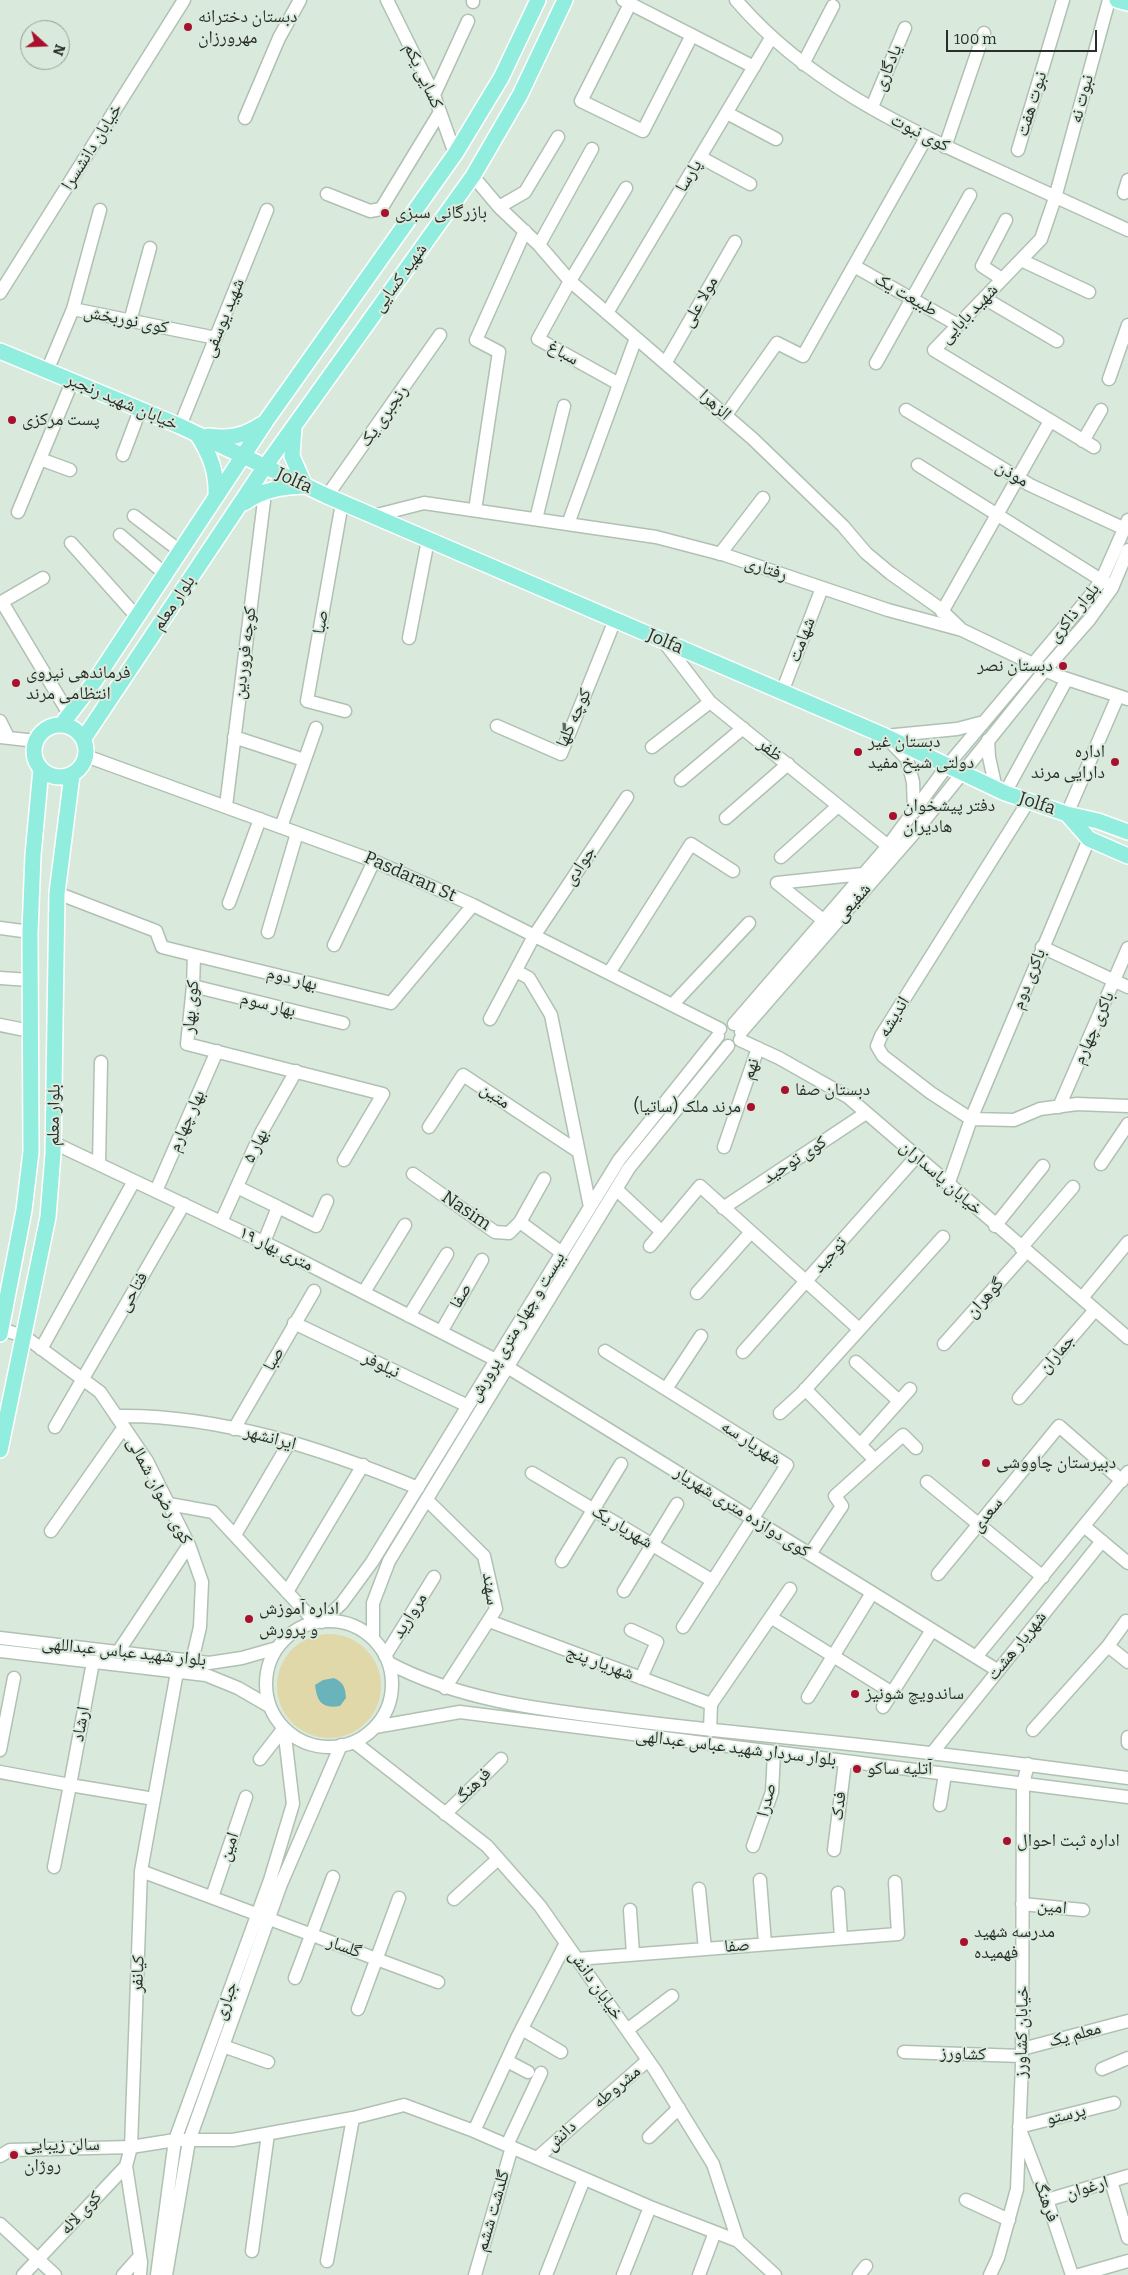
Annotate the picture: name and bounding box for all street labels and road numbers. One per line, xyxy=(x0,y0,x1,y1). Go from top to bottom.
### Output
street label: کسایی یکم xyxy=(398,40,448,112)
street label: یادگاری xyxy=(869,42,907,94)
street label: نبوت هفت xyxy=(1012,69,1052,139)
street label: نبوت نه xyxy=(1065,72,1099,126)
street label: خیابان دانشسرا xyxy=(57,100,127,194)
street label: کوی نبوت xyxy=(887,109,953,157)
street label: پارسا xyxy=(671,156,707,196)
street label: شهید کسایی xyxy=(368,239,432,317)
street label: طبیعت یک xyxy=(870,268,942,322)
street label: مولا علی xyxy=(677,273,723,331)
street label: شهید یوسفی xyxy=(198,275,250,361)
street label: شهید بابایی xyxy=(935,280,1003,348)
street label: کوی نوربخش xyxy=(82,301,170,339)
street label: سباغ xyxy=(544,336,582,370)
street label: خیابان شهید رنجبر xyxy=(63,369,181,435)
street label: رنجبری یک xyxy=(355,381,413,451)
street label: الزهرا xyxy=(694,385,736,425)
street label: موذن xyxy=(992,456,1032,492)
street label: Jolfa xyxy=(273,464,315,498)
street label: رفتاری xyxy=(742,552,790,586)
street label: بلوار معلم xyxy=(148,571,200,635)
street label: بلوار ذاکری xyxy=(1044,579,1104,647)
street label: کوچه فروردین xyxy=(229,605,261,701)
street label: صبا xyxy=(308,608,334,636)
street label: شهامت xyxy=(784,615,820,665)
street label: Jolfa xyxy=(644,625,686,659)
street label: کوچه گلها xyxy=(551,685,597,751)
street label: ظفر xyxy=(753,733,787,767)
street label: Jolfa xyxy=(1016,788,1058,820)
street label: جوادی xyxy=(559,842,601,890)
street label: Pasdaran St xyxy=(361,847,459,907)
street label: شفیعی xyxy=(830,879,876,927)
street label: باکری دوم xyxy=(1007,945,1051,1013)
street label: بهار دوم xyxy=(264,962,320,996)
street label: کوی بهار xyxy=(178,979,204,1035)
street label: بهار سوم xyxy=(238,988,298,1022)
street label: باکری چهارم xyxy=(1068,988,1120,1068)
street label: اندیشه xyxy=(873,993,915,1041)
street label: نهم xyxy=(737,1055,765,1083)
street label: متین xyxy=(476,1078,514,1114)
street label: بلوار معلم xyxy=(43,1084,65,1146)
street label: بهار چهارم xyxy=(164,1087,210,1155)
street label: بهار ۵ xyxy=(239,1126,273,1166)
street label: کوی توحید xyxy=(759,1131,831,1189)
street label: خیابان پاسداران xyxy=(895,1136,987,1220)
street label: Nasim xyxy=(437,1187,495,1235)
street label: ۱۹ متری بهار xyxy=(235,1222,317,1276)
street label: توحید xyxy=(808,1232,852,1278)
street label: بیست و چهار متری پرورش xyxy=(464,1248,570,1406)
street label: فتاحی xyxy=(113,1268,153,1316)
street label: گوهران xyxy=(961,1273,1009,1323)
street label: صفا xyxy=(445,1279,477,1313)
street label: جماران xyxy=(1034,1330,1080,1378)
street label: صبا xyxy=(259,1343,289,1375)
street label: نیلوفر xyxy=(359,1347,403,1383)
street label: شهریار سه xyxy=(717,1416,785,1470)
street label: ایرانشهر xyxy=(242,1421,298,1455)
street label: کوی رضوان شمالی xyxy=(122,1434,196,1548)
street label: کوی دوازده متری شهریار xyxy=(670,1461,814,1563)
street label: سعدی xyxy=(966,1493,1008,1537)
street label: شهریار یک xyxy=(588,1500,656,1554)
street label: سهند xyxy=(477,1571,503,1607)
street label: مروارید xyxy=(388,1589,432,1643)
street label: شهریار هشت xyxy=(982,1607,1052,1685)
street label: بلوار شهید عباس عبداللهی xyxy=(41,1633,207,1671)
street label: شهریار پنج xyxy=(563,1641,637,1685)
street label: ارشاد xyxy=(67,1705,95,1743)
street label: بلوار سردار شهید عباس عبدالهی xyxy=(634,1725,838,1771)
street label: فرهنگ xyxy=(450,1763,496,1809)
street label: صدرا xyxy=(752,1781,782,1819)
street label: فدک xyxy=(827,1790,851,1822)
street label: امین xyxy=(214,1830,244,1864)
street label: امین xyxy=(1036,1895,1068,1919)
street label: گلسار xyxy=(324,1931,364,1963)
street label: صفا xyxy=(723,1934,751,1958)
street label: خیابان دانش xyxy=(564,1946,628,2024)
street label: کیانفر xyxy=(127,1955,149,1993)
street label: جباری xyxy=(209,1979,243,2023)
street label: خیابان کشاورز xyxy=(1010,1986,1034,2078)
street label: معلم یک xyxy=(1046,2018,1104,2052)
street label: کشاورز xyxy=(939,2042,987,2066)
street label: مشروطه xyxy=(589,2061,645,2113)
street label: پرستو xyxy=(1044,2100,1088,2130)
street label: دانش xyxy=(541,2116,581,2156)
street label: گلدشت ششم xyxy=(471,2168,515,2254)
street label: ارغوان xyxy=(1063,2171,1111,2205)
street label: فرهنگ xyxy=(1028,2177,1064,2225)
street label: کوی لاله xyxy=(55,2187,107,2239)

